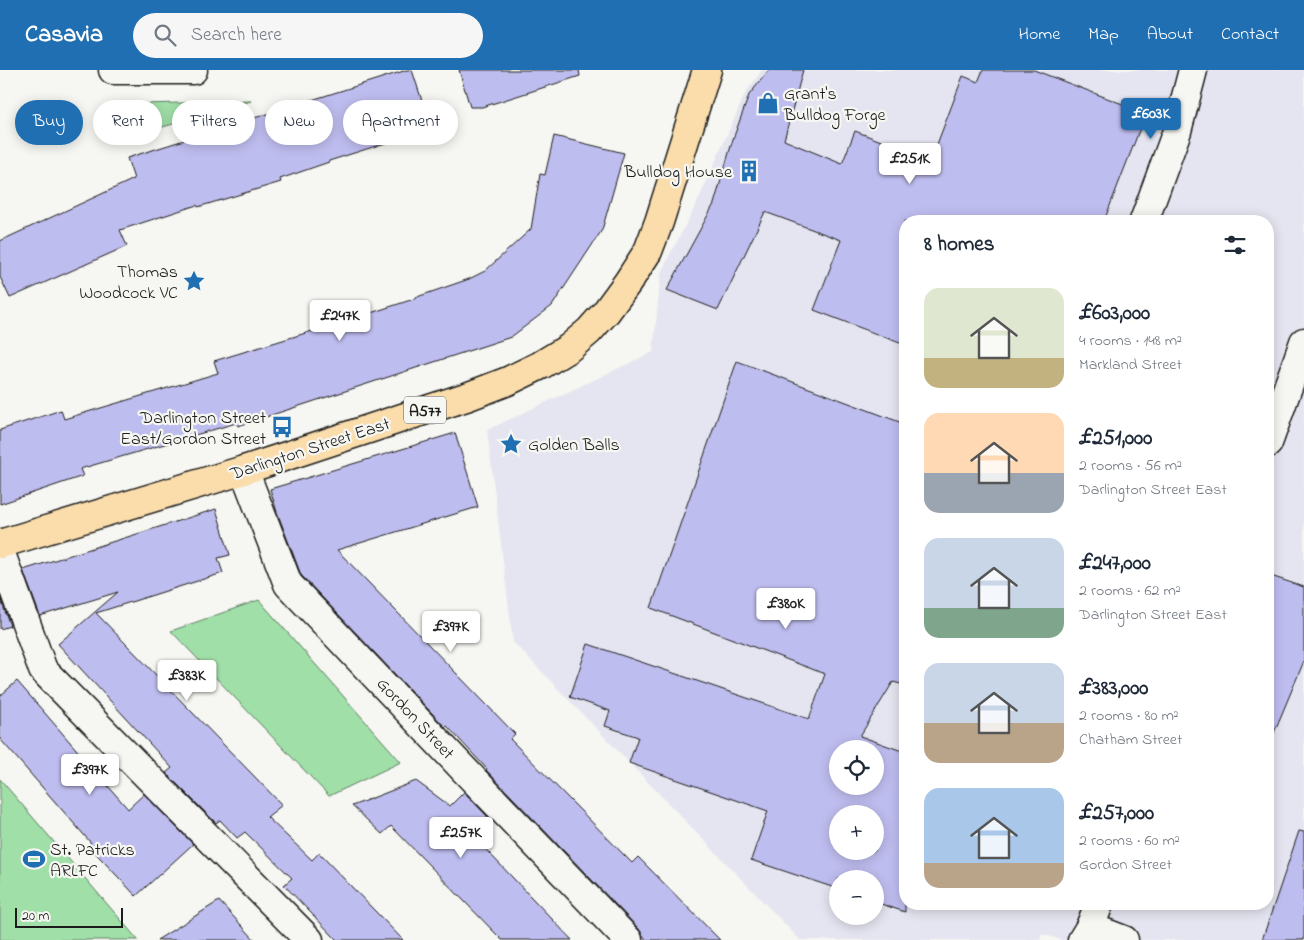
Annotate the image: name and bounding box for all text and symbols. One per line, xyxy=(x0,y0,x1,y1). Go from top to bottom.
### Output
search box xyxy=(133,13,483,58)
text: Casavia xyxy=(25,18,103,53)
icon: search xyxy=(151,21,179,49)
text: Search here xyxy=(191,22,282,49)
text: Home xyxy=(1019,22,1060,48)
text: Map xyxy=(1088,22,1119,48)
text: About xyxy=(1147,22,1193,48)
text: Contact xyxy=(1221,22,1279,48)
place label: Grant's Bulldog Forge xyxy=(783,82,887,130)
shop icon: Grant's Bulldog Forge xyxy=(755,90,781,116)
pin: £603K xyxy=(1116,98,1186,140)
chip: Buy xyxy=(15,100,83,145)
chip: Rent xyxy=(93,100,162,145)
chip: Filters xyxy=(172,100,255,145)
chip: New xyxy=(265,100,333,145)
chip: Apartment xyxy=(343,100,458,145)
text: £603K xyxy=(1132,102,1170,126)
pin: £251K xyxy=(875,142,945,185)
text: £251K xyxy=(890,147,930,171)
building icon: Bulldog House xyxy=(736,158,762,184)
place label: Bulldog House xyxy=(623,160,733,187)
text: 8 homes xyxy=(924,230,994,260)
icon: filters xyxy=(1221,231,1249,259)
place label: Thomas Woodcock VC xyxy=(79,260,178,307)
place icon: Thomas Woodcock VC xyxy=(181,268,207,294)
text: £603,000 xyxy=(1079,299,1150,329)
pin: £247K xyxy=(305,300,375,342)
text: £247K xyxy=(321,304,360,328)
icon: home xyxy=(964,308,1024,368)
text: 4 rooms · 148 m² xyxy=(1079,329,1182,353)
text: Markland Street xyxy=(1079,353,1182,377)
road number: A577 xyxy=(404,396,446,424)
place label: Darlington Street East/Gordon Street xyxy=(120,406,266,453)
street label: Darlington Street East xyxy=(227,412,394,489)
bus stop icon: Darlington Street East/Gordon Street xyxy=(269,414,295,440)
text: £251,000 xyxy=(1079,424,1152,454)
place icon: Golden Balls xyxy=(498,431,524,457)
place label: Golden Balls xyxy=(528,433,620,459)
icon: home xyxy=(964,433,1024,493)
text: 2 rooms · 56 m² xyxy=(1079,454,1182,478)
text: Darlington Street East xyxy=(1079,478,1227,502)
text: £247,000 xyxy=(1079,549,1151,579)
icon: home xyxy=(964,558,1024,618)
text: 2 rooms · 62 m² xyxy=(1079,579,1181,603)
pin: £380K xyxy=(751,588,821,630)
text: £380K xyxy=(767,592,805,616)
text: Darlington Street East xyxy=(1079,603,1227,627)
pin: £397K xyxy=(416,610,486,653)
text: £397K xyxy=(433,615,469,639)
pin: £383K xyxy=(152,660,222,702)
text: £383K xyxy=(168,664,206,688)
street label: Gordon Street xyxy=(369,672,460,766)
text: £383,000 xyxy=(1079,674,1148,704)
icon: home xyxy=(964,683,1024,743)
text: 2 rooms · 80 m² xyxy=(1079,704,1179,728)
text: Chatham Street xyxy=(1079,728,1182,752)
map controls xyxy=(829,740,884,925)
button: locate xyxy=(829,740,884,795)
pin: £397K xyxy=(55,754,125,796)
text: £397K xyxy=(72,758,108,782)
text: £257,000 xyxy=(1079,799,1154,829)
button: + xyxy=(829,805,884,860)
icon: home xyxy=(964,808,1024,868)
pin: £257K xyxy=(426,816,496,859)
text: £257K xyxy=(440,821,482,845)
text: 2 rooms · 60 m² xyxy=(1079,829,1180,853)
place label: St. Patricks ARLFC xyxy=(50,838,135,885)
sports icon: St. Patricks ARLFC xyxy=(21,846,47,872)
text: Gordon Street xyxy=(1079,853,1172,877)
button: − xyxy=(829,870,884,925)
scale bar xyxy=(15,905,122,928)
text: 20 m xyxy=(22,906,49,927)

